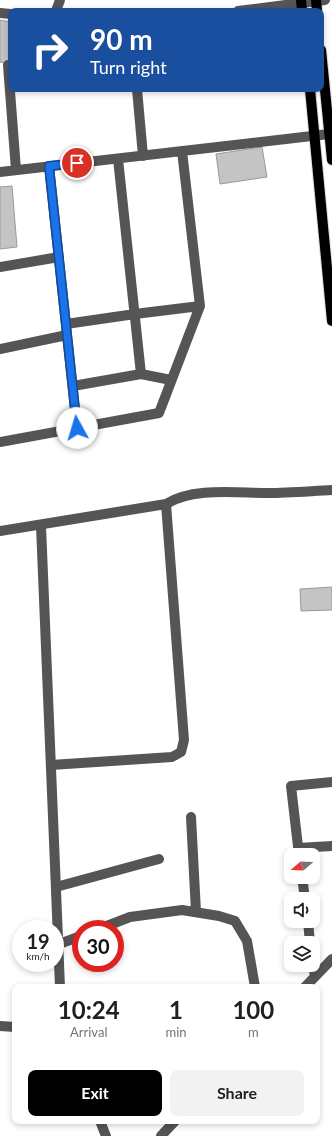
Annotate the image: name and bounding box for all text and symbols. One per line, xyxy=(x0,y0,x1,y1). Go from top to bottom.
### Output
text: 90 m xyxy=(90,22,153,56)
icon: right xyxy=(24,24,76,76)
text: Turn right xyxy=(90,56,167,78)
pin xyxy=(60,146,94,180)
icon: arrive xyxy=(66,152,88,174)
position arrow xyxy=(56,407,98,449)
north arrow xyxy=(284,848,320,884)
map controls xyxy=(284,848,320,972)
button: sound xyxy=(284,892,320,928)
speed limit sign: 30 xyxy=(72,920,124,972)
text: 19 xyxy=(26,929,50,953)
button: layers xyxy=(284,936,320,972)
text: km/h xyxy=(26,950,50,962)
text: 10:24 xyxy=(58,995,120,1024)
text: 1 xyxy=(169,995,183,1024)
text: 100 xyxy=(232,995,274,1024)
text: Arrival xyxy=(70,1024,107,1040)
text: min xyxy=(166,1024,187,1040)
text: m xyxy=(248,1024,259,1040)
button: Exit xyxy=(28,1070,162,1116)
button: Share xyxy=(170,1070,304,1116)

